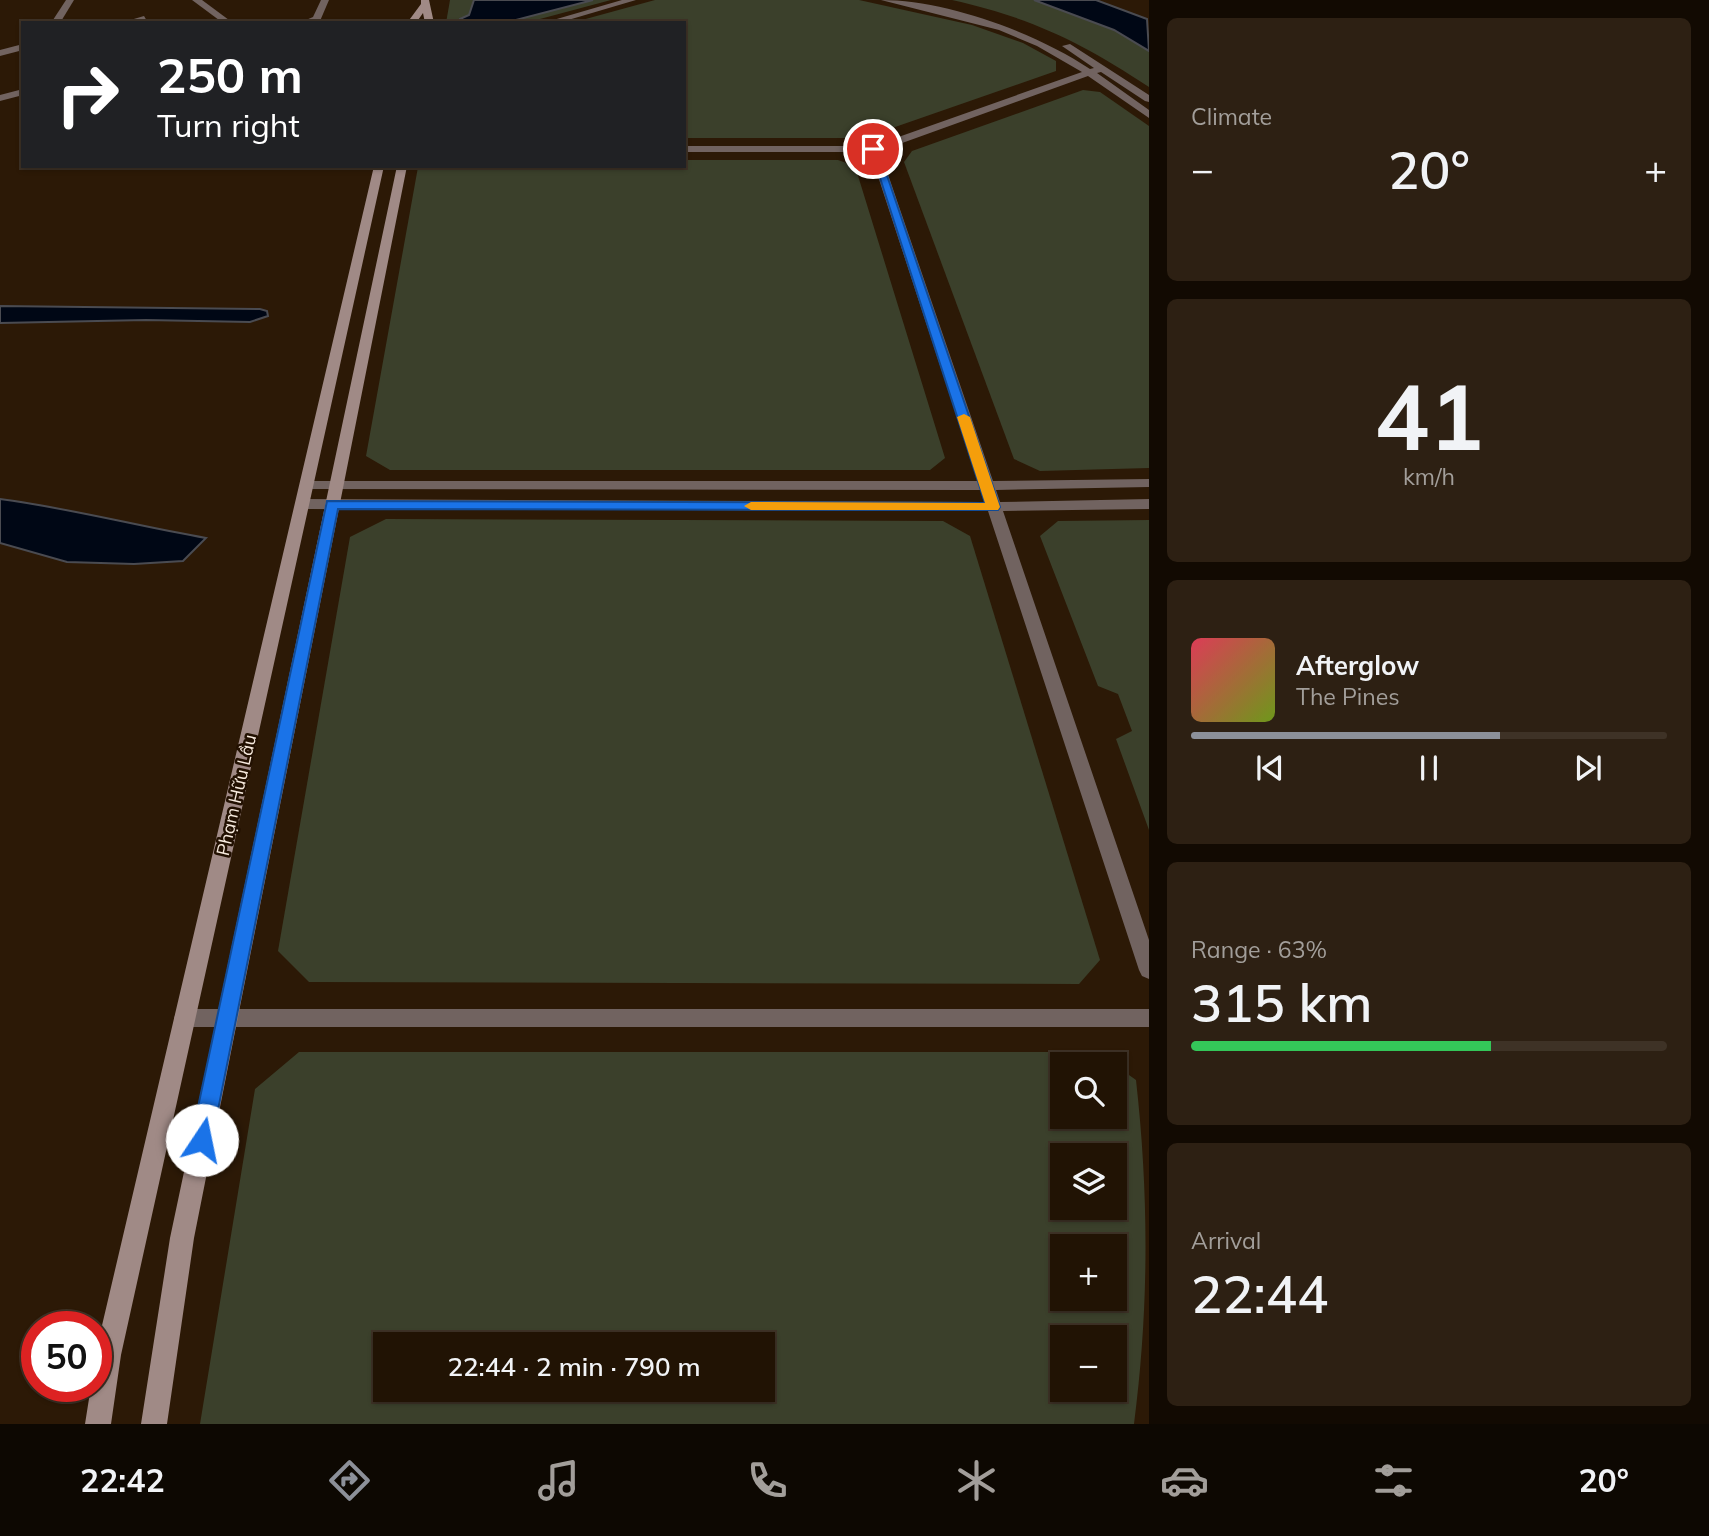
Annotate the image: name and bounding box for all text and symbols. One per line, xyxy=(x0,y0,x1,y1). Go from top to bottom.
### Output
text: 250 m xyxy=(157,44,303,105)
icon: right xyxy=(42,49,133,140)
text: Climate xyxy=(1191,102,1272,131)
text: Turn right xyxy=(157,105,300,145)
pin xyxy=(843,119,903,179)
icon: arrive xyxy=(854,130,892,168)
text: 20° xyxy=(1388,137,1470,202)
text: − xyxy=(1191,145,1214,193)
text: + xyxy=(1644,145,1667,193)
text: 41 xyxy=(1374,359,1484,473)
text: km/h xyxy=(1403,462,1455,491)
text: Afterglow xyxy=(1296,649,1419,682)
text: The Pines xyxy=(1296,682,1400,711)
street label: Phạm Hữu Lầu xyxy=(211,732,261,858)
icon: previous xyxy=(1251,749,1289,787)
icon: pause xyxy=(1410,749,1448,787)
icon: next xyxy=(1569,749,1607,787)
text: Range · 63% xyxy=(1191,935,1327,964)
text: 315 km xyxy=(1191,970,1372,1035)
map controls xyxy=(1050,1052,1127,1402)
button: search xyxy=(1050,1052,1127,1129)
position arrow xyxy=(165,1103,239,1177)
button: layers xyxy=(1050,1143,1127,1220)
text: Arrival xyxy=(1191,1226,1261,1255)
button: + xyxy=(1050,1234,1127,1311)
text: 22:44 xyxy=(1191,1261,1328,1326)
speed limit sign: 50 xyxy=(21,1311,112,1402)
button: − xyxy=(1050,1325,1127,1402)
text: 22:44 · 2 min · 790 m xyxy=(447,1350,701,1383)
icon: directions xyxy=(325,1456,374,1505)
icon: music xyxy=(534,1456,583,1505)
icon: phone xyxy=(743,1456,792,1505)
icon: climate xyxy=(952,1456,1001,1505)
icon: car xyxy=(1160,1456,1209,1505)
icon: filters xyxy=(1369,1456,1418,1505)
text: 22:42 xyxy=(80,1460,165,1500)
text: 20° xyxy=(1578,1460,1629,1500)

